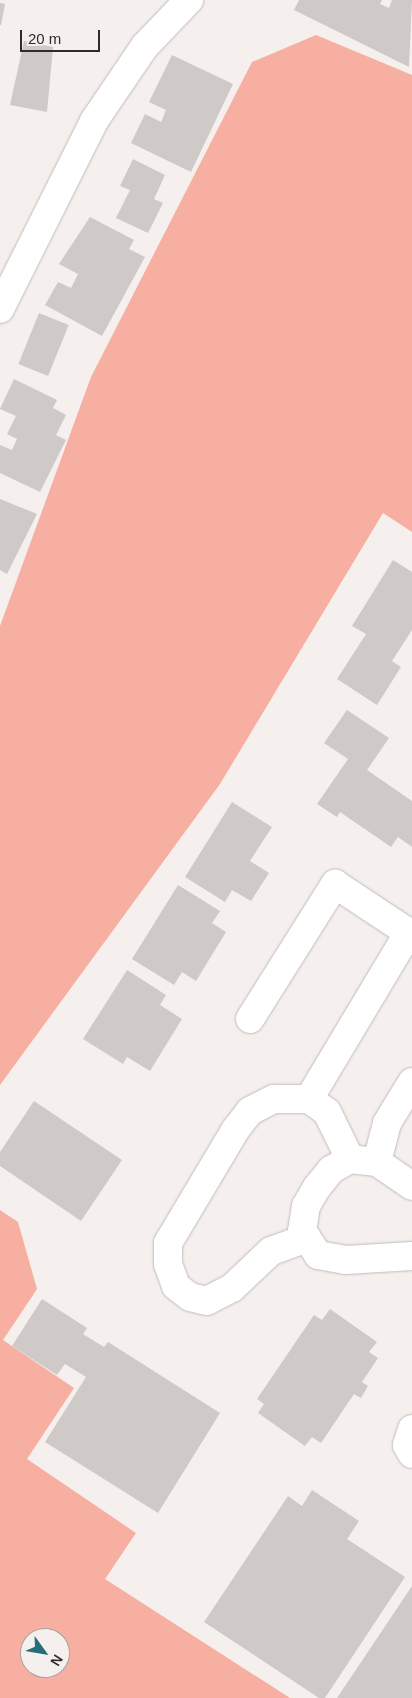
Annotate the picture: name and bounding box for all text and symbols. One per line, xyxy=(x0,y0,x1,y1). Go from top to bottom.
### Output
scale bar xyxy=(22,20,102,52)
text: 20 m xyxy=(28,30,61,47)
north arrow xyxy=(20,1628,70,1678)
text: N xyxy=(47,1652,66,1669)

